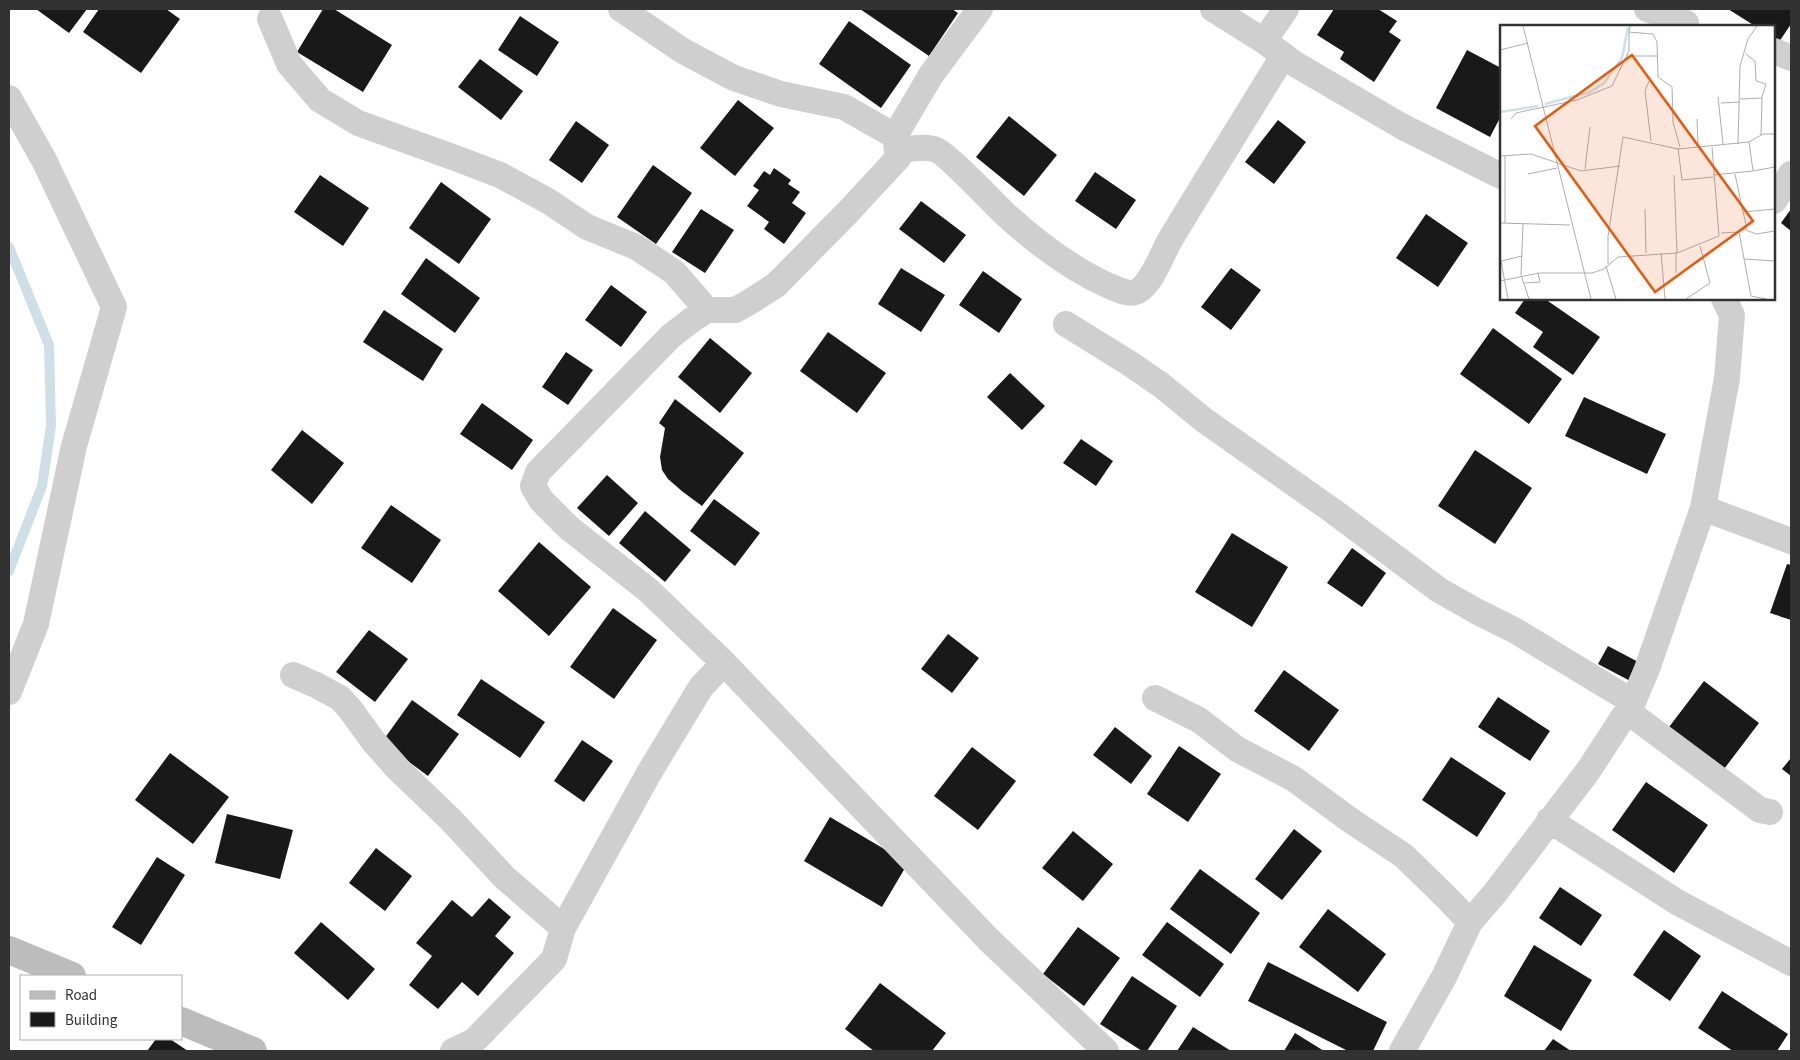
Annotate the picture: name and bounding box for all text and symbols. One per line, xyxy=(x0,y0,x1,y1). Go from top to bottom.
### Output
inset map xyxy=(1500,25,1775,300)
legend xyxy=(20,975,182,1040)
text: Road xyxy=(65,985,97,1006)
text: Building xyxy=(65,1010,118,1031)

